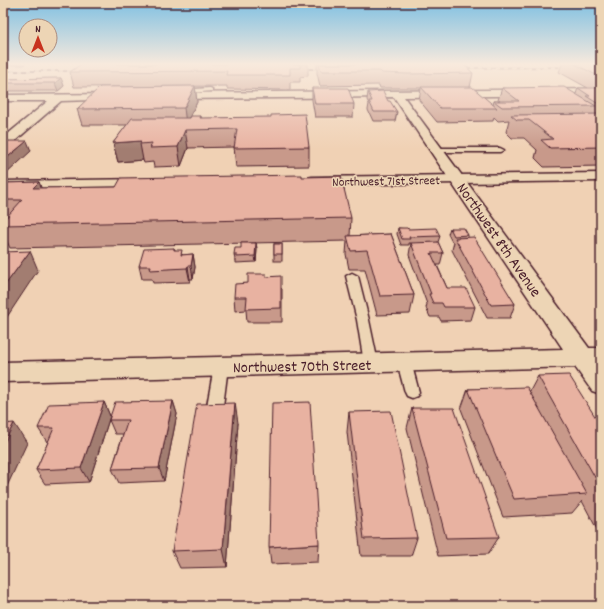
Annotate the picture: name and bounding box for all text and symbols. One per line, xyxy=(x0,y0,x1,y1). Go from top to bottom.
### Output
north arrow xyxy=(18,18,58,58)
text: N xyxy=(35,22,41,38)
street label: Northwest 71st Street xyxy=(332,172,440,193)
street label: Northwest 8th Avenue xyxy=(450,179,546,302)
street label: Northwest 70th Street xyxy=(233,355,372,380)

